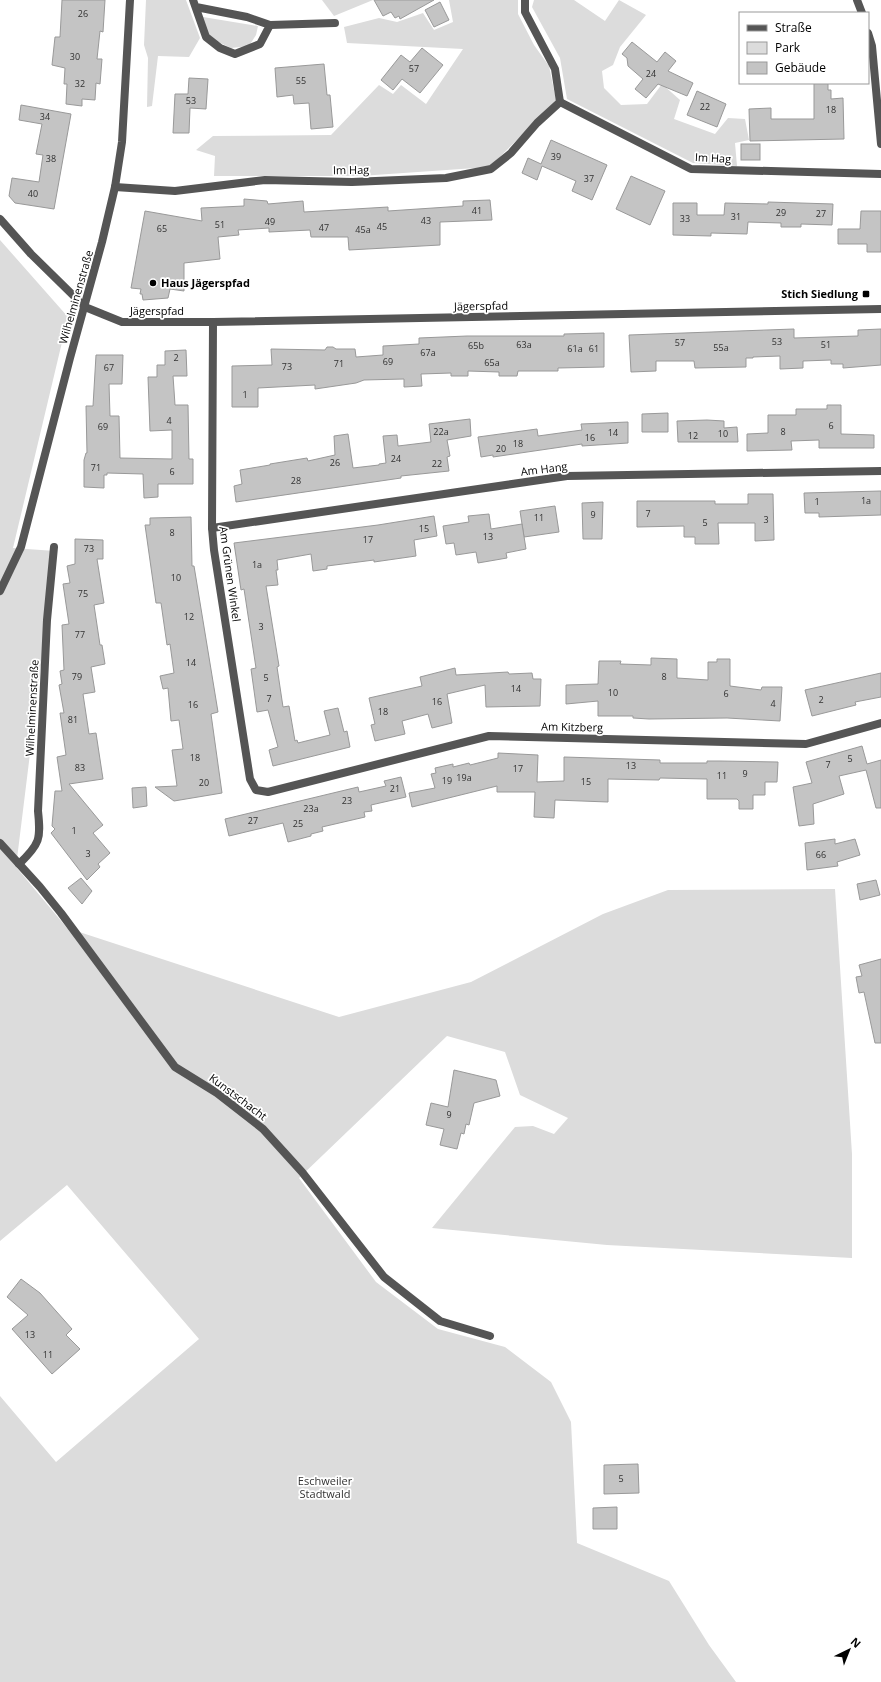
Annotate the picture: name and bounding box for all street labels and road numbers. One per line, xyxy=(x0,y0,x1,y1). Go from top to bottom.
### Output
street label: Im Hag xyxy=(695,149,732,166)
street label: Im Hag xyxy=(333,162,369,177)
street label: Wilhelminenstraße xyxy=(55,248,96,345)
street label: Jägerspfad xyxy=(453,298,508,313)
street label: Jägerspfad xyxy=(129,303,184,318)
street label: Am Hang xyxy=(520,458,568,479)
street label: Am Grünen Winkel xyxy=(216,525,245,623)
street label: Wilhelminenstraße xyxy=(21,659,42,757)
street label: Am Kitzberg xyxy=(541,718,603,735)
street label: Kunstschacht xyxy=(206,1070,270,1123)

